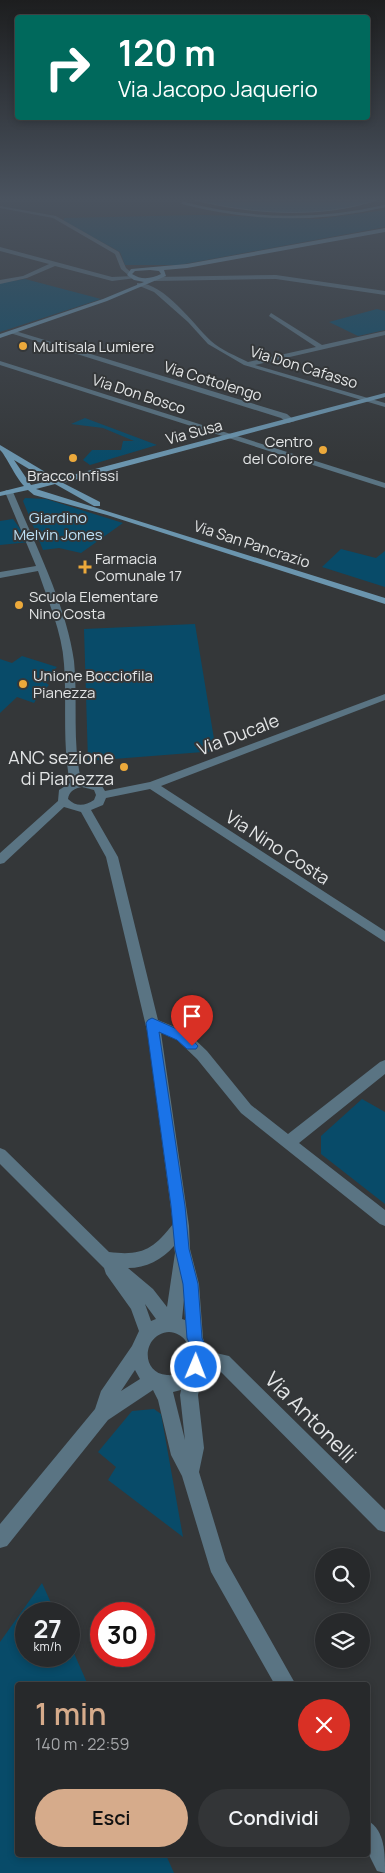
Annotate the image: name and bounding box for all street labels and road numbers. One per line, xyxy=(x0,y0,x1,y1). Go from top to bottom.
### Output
street label: Via Don Cafasso xyxy=(248,341,361,393)
street label: Via Cottolengo xyxy=(161,356,265,406)
street label: Via Don Bosco xyxy=(90,369,189,419)
street label: Via Susa xyxy=(163,414,225,450)
street label: Via San Pancrazio xyxy=(191,515,313,573)
street label: Via Ducale xyxy=(194,707,282,761)
street label: Via Nino Costa xyxy=(221,804,335,890)
street label: Via Antonelli xyxy=(259,1365,363,1469)

